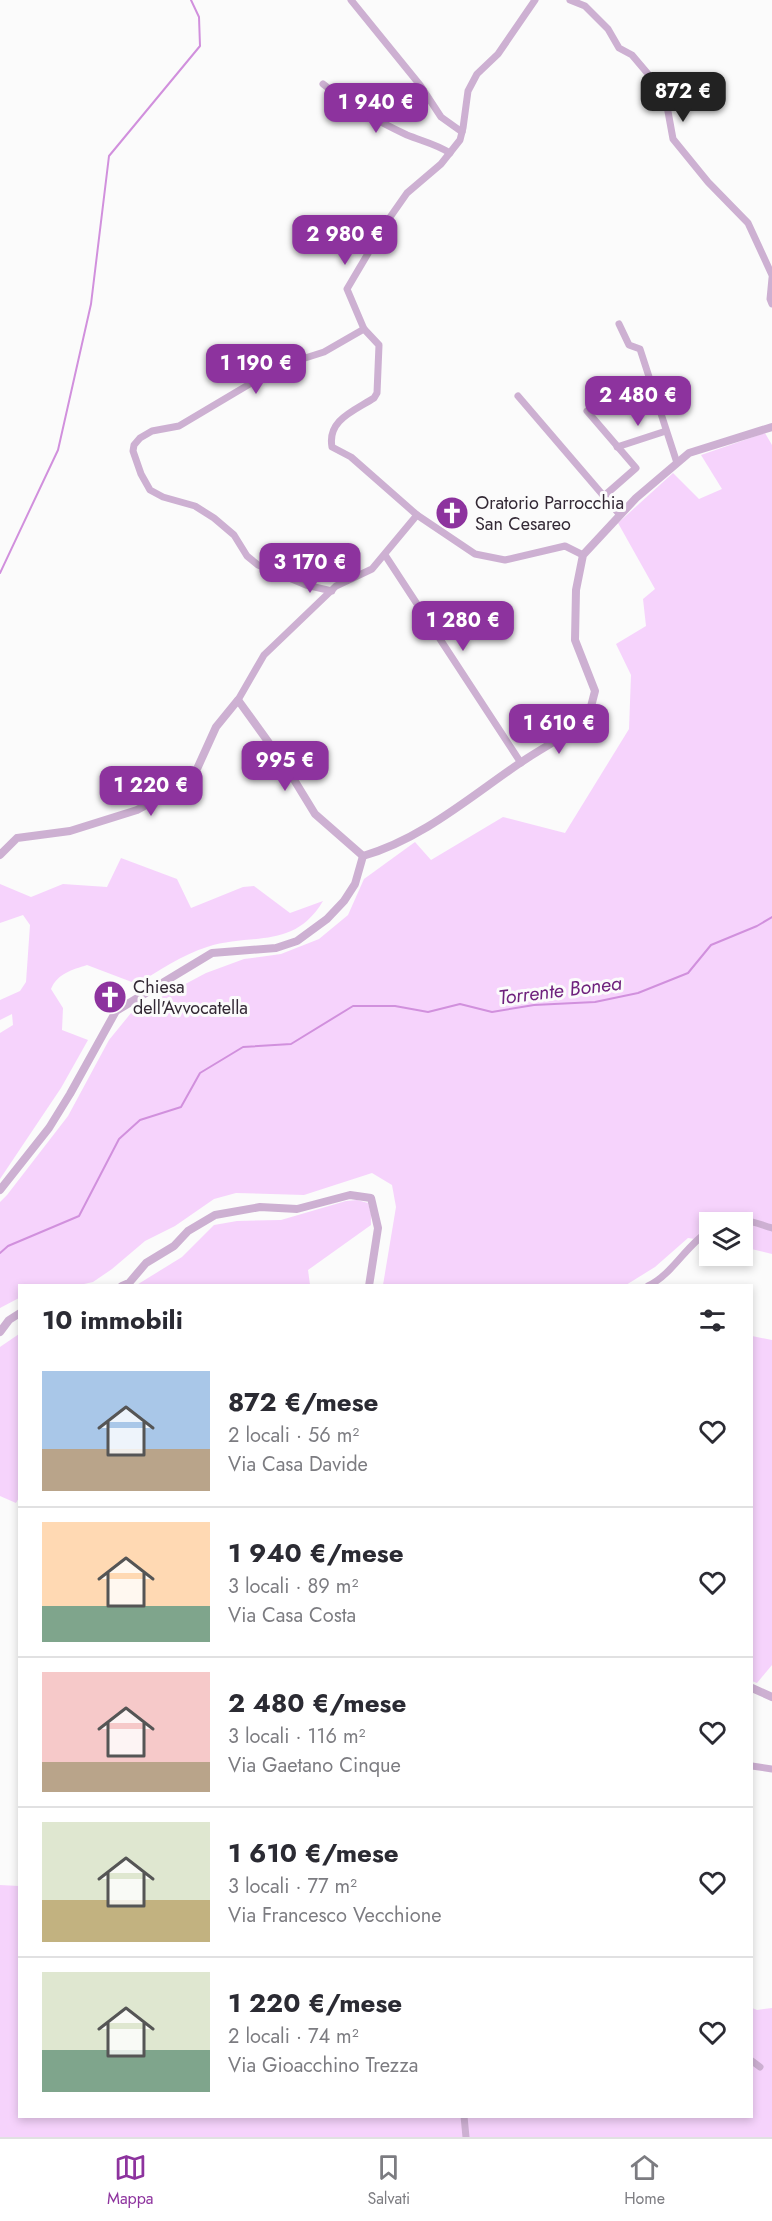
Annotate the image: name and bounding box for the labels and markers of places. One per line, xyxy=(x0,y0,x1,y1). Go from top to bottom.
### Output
pin: 872 € xyxy=(641,72,725,123)
pin: 1 940 € xyxy=(321,83,431,134)
pin: 2 980 € xyxy=(290,215,400,266)
pin: 1 190 € xyxy=(201,344,311,395)
pin: 2 480 € xyxy=(583,376,693,427)
place label: Oratorio Parrocchia San Cesareo xyxy=(475,490,624,537)
church icon: Oratorio Parrocchia San Cesareo xyxy=(434,495,470,531)
pin: 3 170 € xyxy=(255,543,365,594)
pin: 1 280 € xyxy=(408,601,518,652)
pin: 1 610 € xyxy=(504,704,614,755)
pin: 995 € xyxy=(243,741,327,792)
pin: 1 220 € xyxy=(96,766,206,817)
place label: Chiesa dell'Avvocatella xyxy=(133,974,248,1021)
church icon: Chiesa dell'Avvocatella xyxy=(92,979,128,1015)

